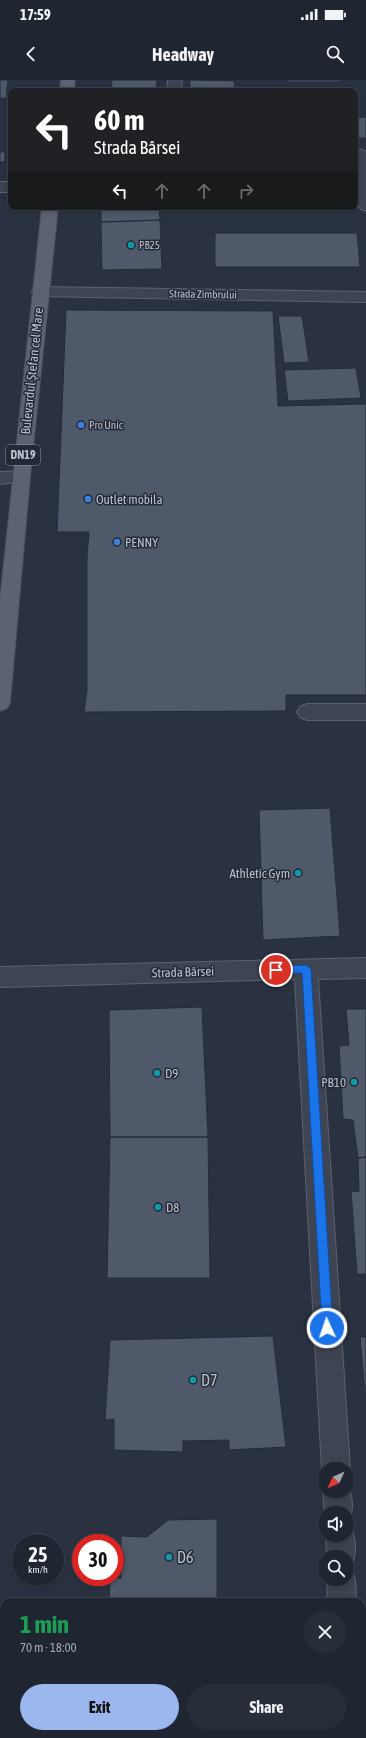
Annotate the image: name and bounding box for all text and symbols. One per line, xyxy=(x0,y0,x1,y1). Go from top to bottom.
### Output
text: 17:59 xyxy=(20,6,51,23)
icon: back xyxy=(20,43,42,65)
icon: search xyxy=(324,43,346,65)
text: Headway xyxy=(152,44,214,65)
icon: left xyxy=(28,104,80,156)
text: 60 m xyxy=(94,104,144,136)
text: Strada Bârsei xyxy=(94,137,180,158)
icon: left xyxy=(109,180,131,202)
icon: ahead xyxy=(151,180,173,202)
icon: ahead xyxy=(193,180,215,202)
icon: right xyxy=(235,180,257,202)
place label: PB25 xyxy=(139,239,160,251)
marker: PB25 xyxy=(126,240,136,250)
street label: Strada Zimbrului xyxy=(169,287,237,301)
street label: Bulevardul Ștefan cel Mare xyxy=(18,307,46,435)
place label: Pro Unic xyxy=(89,419,124,431)
marker: Pro Unic xyxy=(76,420,86,430)
road number: DN19 xyxy=(6,445,40,465)
place label: Outlet mobila xyxy=(96,492,162,507)
marker: Outlet mobila xyxy=(83,494,93,504)
place label: PENNY xyxy=(125,535,158,550)
marker: PENNY xyxy=(112,537,122,547)
place label: Athletic Gym xyxy=(229,866,290,881)
marker: Athletic Gym xyxy=(293,868,303,878)
pin xyxy=(259,953,293,987)
icon: arrive xyxy=(265,959,287,981)
street label: Strada Bârsei xyxy=(152,963,214,981)
place label: D9 xyxy=(165,1066,178,1081)
marker: D9 xyxy=(152,1068,162,1078)
place label: PB10 xyxy=(321,1075,346,1090)
marker: PB10 xyxy=(349,1077,359,1087)
place label: D8 xyxy=(166,1200,179,1215)
marker: D8 xyxy=(153,1202,163,1212)
position arrow xyxy=(306,1307,348,1349)
place label: D7 xyxy=(201,1371,217,1389)
marker: D7 xyxy=(188,1375,198,1385)
north arrow xyxy=(318,1462,354,1498)
map controls xyxy=(318,1462,354,1586)
button: sound xyxy=(318,1506,354,1542)
speed limit sign: 30 xyxy=(72,1534,124,1586)
text: 25 xyxy=(29,1543,47,1566)
place label: D6 xyxy=(177,1548,193,1566)
button: search xyxy=(318,1550,354,1586)
marker: D6 xyxy=(164,1552,174,1562)
text: km/h xyxy=(28,1564,48,1575)
text: 1 min xyxy=(20,1611,69,1638)
button: close xyxy=(304,1611,346,1653)
text: 70 m · 18:00 xyxy=(20,1640,77,1655)
button: Exit xyxy=(20,1684,179,1730)
button: Share xyxy=(187,1684,346,1730)

